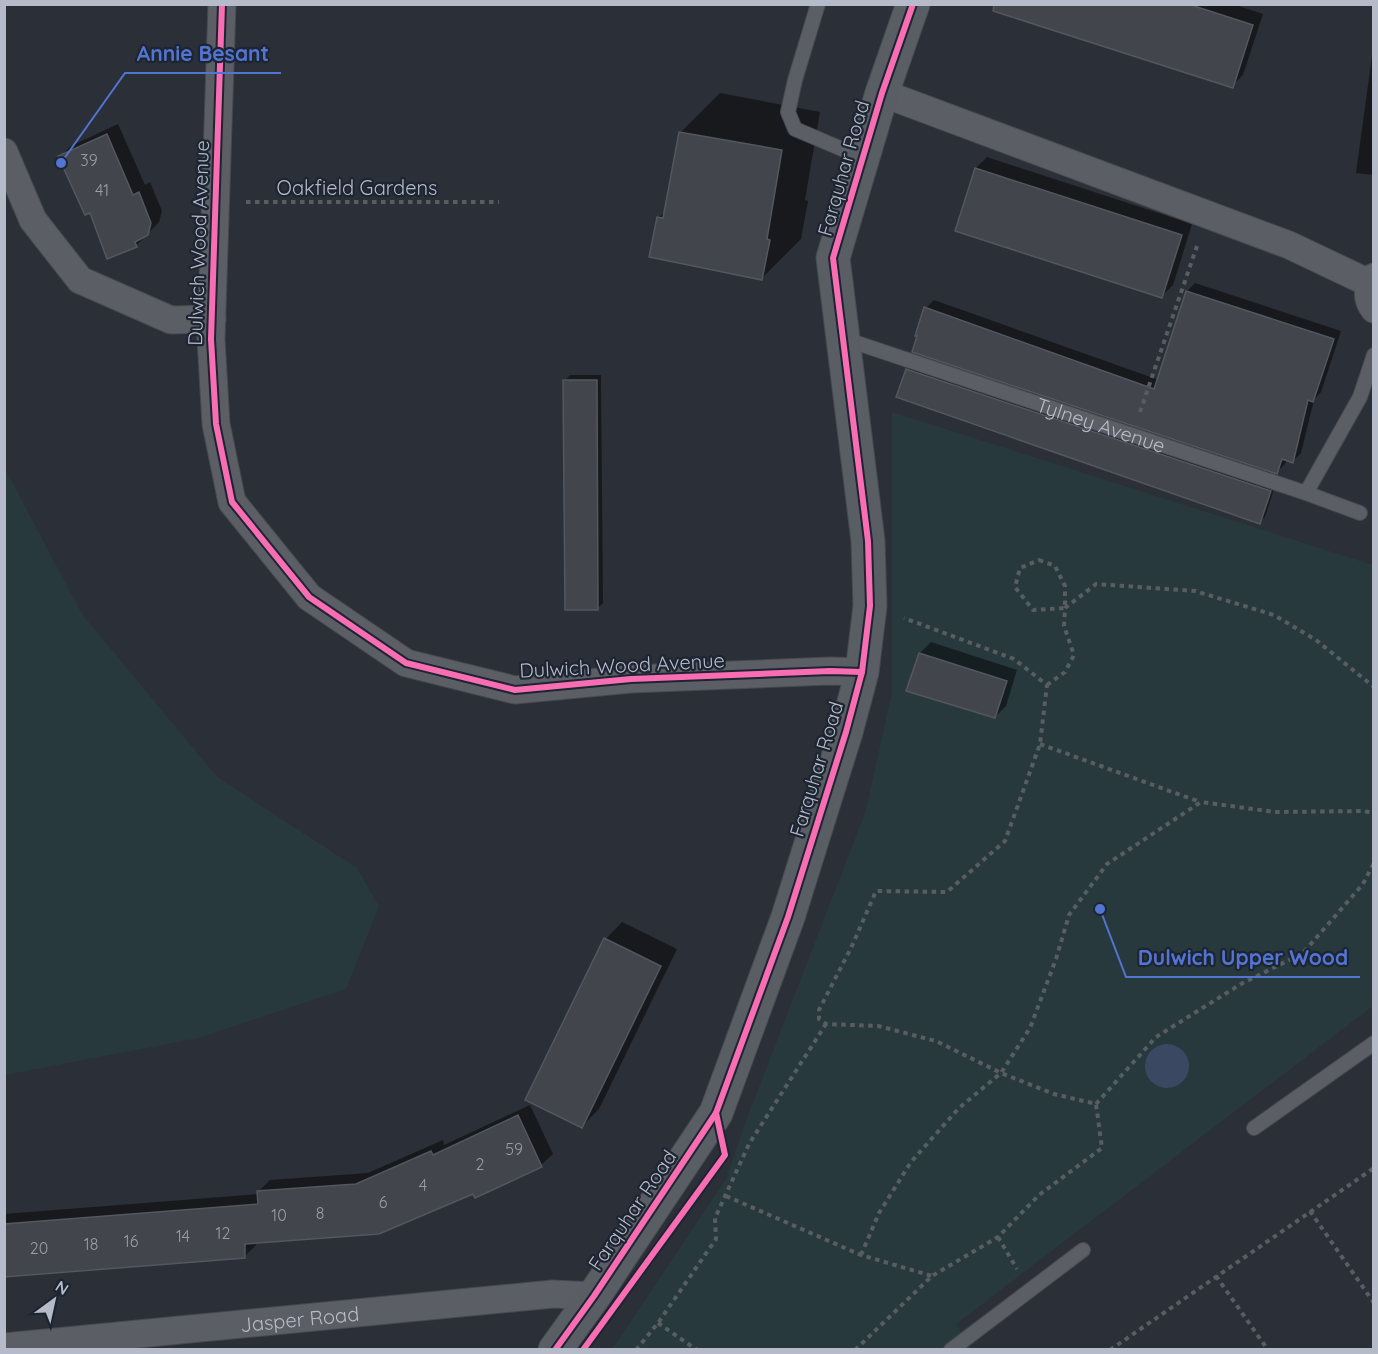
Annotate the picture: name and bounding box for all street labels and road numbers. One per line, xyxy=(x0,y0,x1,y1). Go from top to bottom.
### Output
street label: Farquhar Road xyxy=(812,97,874,239)
street label: Dulwich Wood Avenue xyxy=(182,140,214,346)
street label: Oakfield Gardens xyxy=(277,175,437,200)
street label: Tylney Avenue xyxy=(1033,391,1169,458)
street label: Dulwich Wood Avenue xyxy=(519,647,725,683)
street label: Farquhar Road xyxy=(784,698,848,840)
street label: Farquhar Road xyxy=(582,1145,682,1275)
street label: Jasper Road xyxy=(239,1300,360,1337)

